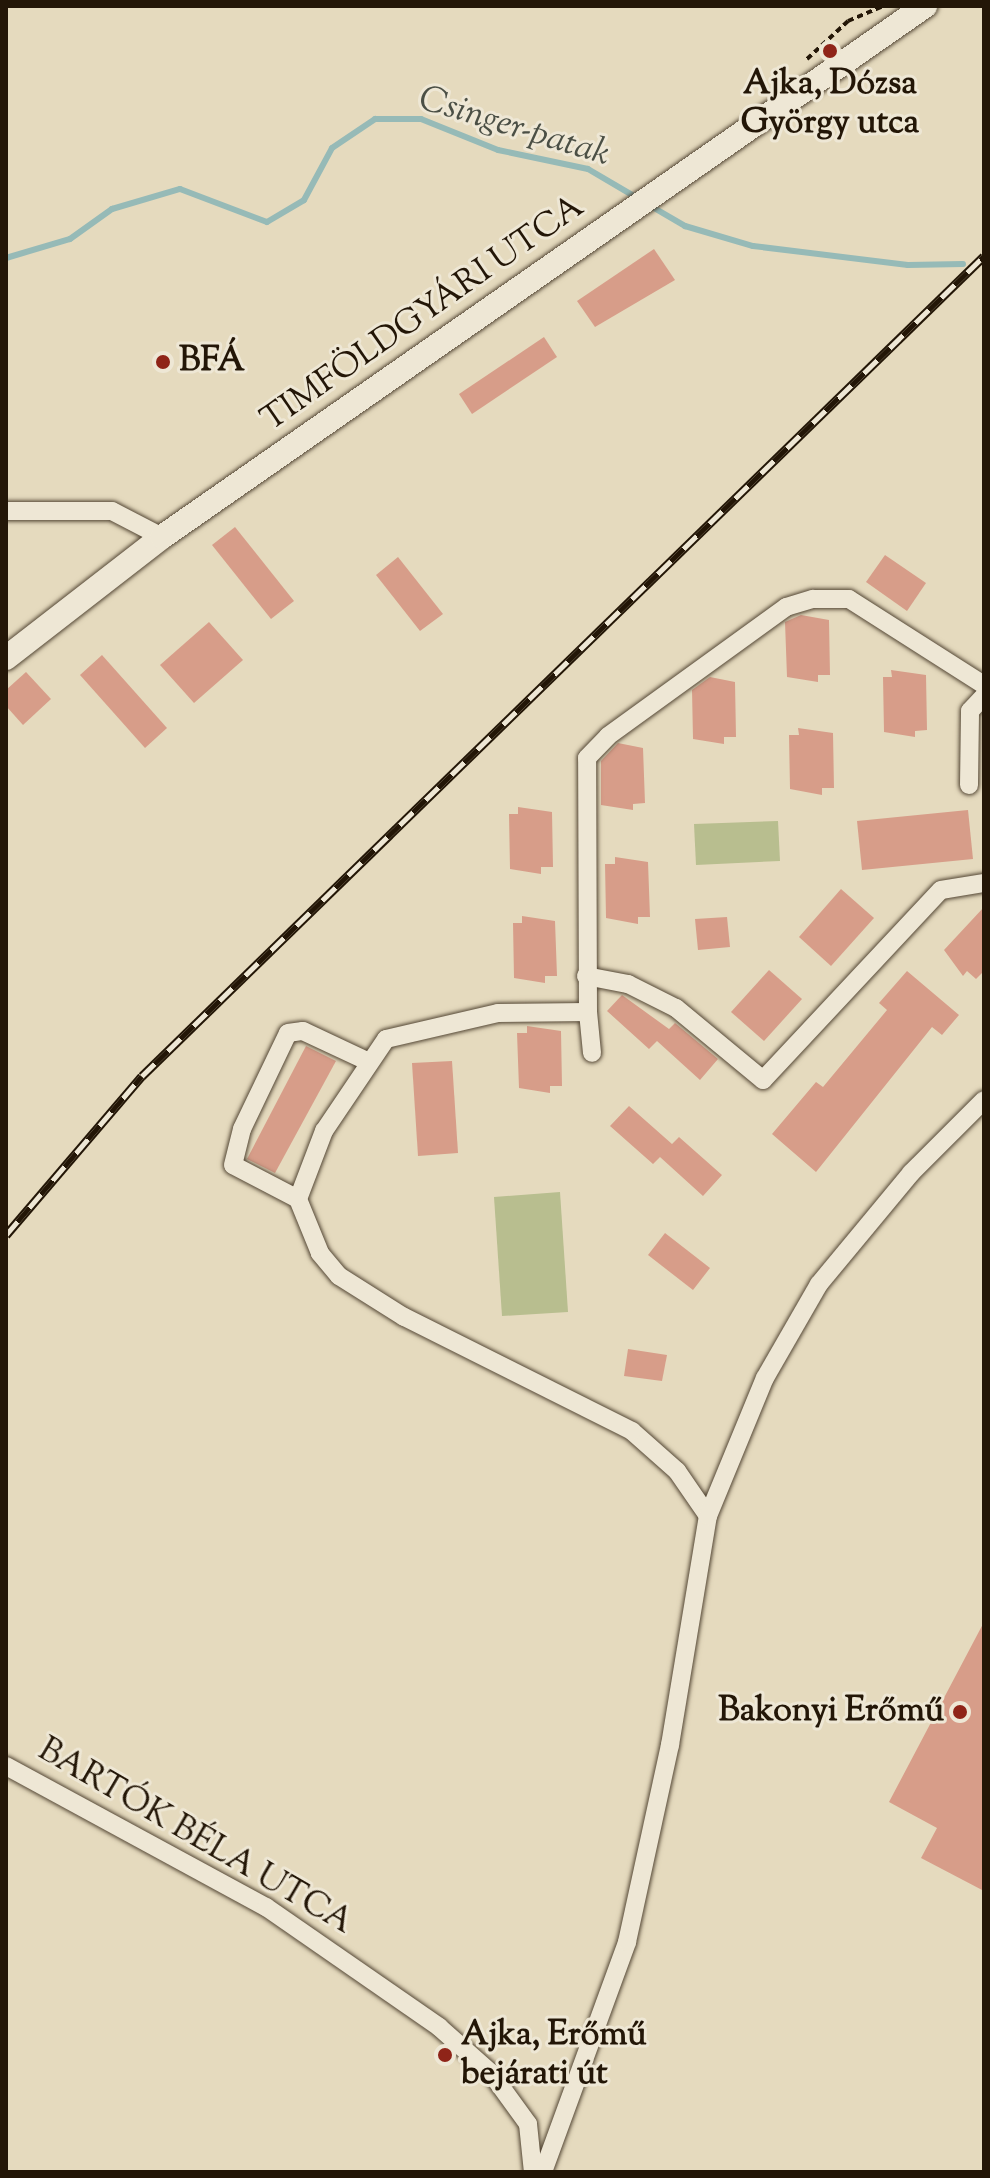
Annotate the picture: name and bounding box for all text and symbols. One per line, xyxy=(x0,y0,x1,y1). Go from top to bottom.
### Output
marker: Ajka, Dózsa György utca xyxy=(821,42,839,60)
place label: Ajka, Dózsa György utca xyxy=(741,64,919,144)
water label: Csinger-patak xyxy=(413,78,615,178)
street label: TIMFÖLDGYÁRI UTCA xyxy=(254,187,592,441)
place label: BFÁ xyxy=(179,342,245,382)
marker: BFÁ xyxy=(154,353,172,371)
place label: Bakonyi Erőmű xyxy=(718,1692,944,1732)
marker: Bakonyi Erőmű xyxy=(951,1703,969,1721)
street label: BARTÓK BÉLA UTCA xyxy=(30,1730,360,1944)
place label: Ajka, Erőmű bejárati út xyxy=(461,2015,647,2094)
marker: Ajka, Erőmű bejárati út xyxy=(436,2046,454,2064)

